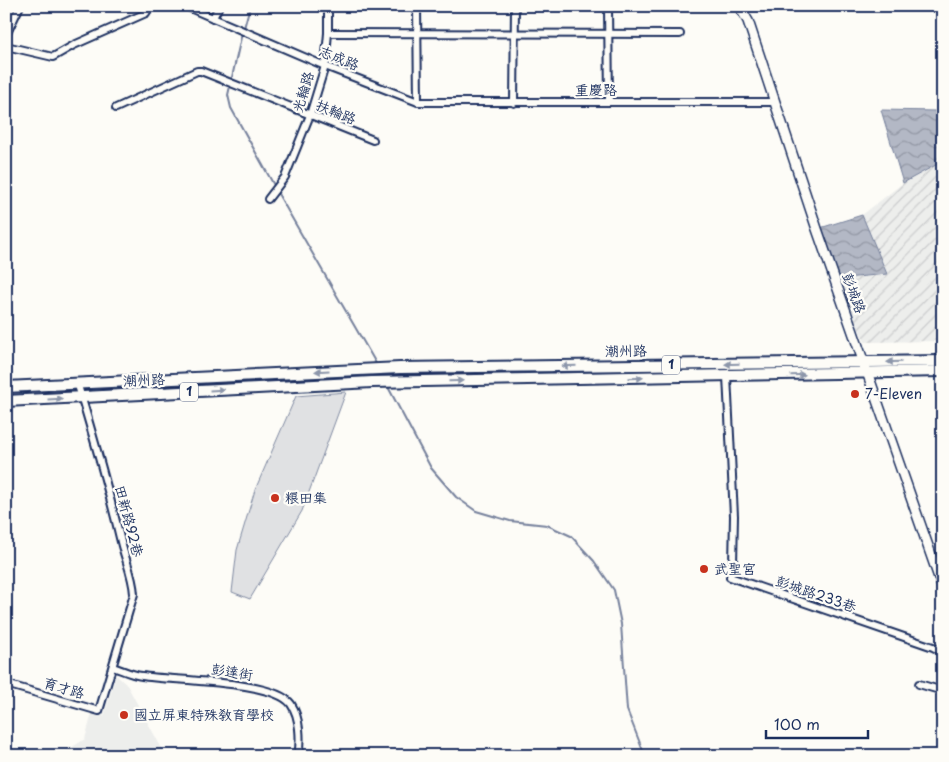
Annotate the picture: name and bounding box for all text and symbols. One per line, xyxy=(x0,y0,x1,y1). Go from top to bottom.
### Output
street label: 志成路 xyxy=(316,40,363,75)
street label: 光輪路 xyxy=(286,69,319,115)
street label: 重慶路 xyxy=(575,79,617,100)
street label: 扶輪路 xyxy=(313,94,360,129)
street label: 彭城路 xyxy=(837,270,872,316)
street label: 潮州路 xyxy=(605,340,647,361)
road number: 1 xyxy=(662,356,680,374)
one-way arrow xyxy=(886,358,902,366)
one-way arrow xyxy=(723,360,739,368)
one-way arrow xyxy=(561,362,577,370)
street label: 潮州路 xyxy=(122,368,165,391)
one-way arrow xyxy=(314,368,330,376)
one-way arrow xyxy=(791,370,807,378)
one-way arrow xyxy=(628,374,644,382)
one-way arrow xyxy=(448,377,464,385)
road number: 1 xyxy=(180,382,198,402)
place label: 7-Eleven xyxy=(865,383,922,404)
one-way arrow xyxy=(209,386,225,394)
marker: 7-Eleven xyxy=(849,388,861,400)
one-way arrow xyxy=(47,394,63,402)
street label: 田新路92巷 xyxy=(110,483,149,560)
place label: 粮田集 xyxy=(285,487,327,508)
marker: 粮田集 xyxy=(269,492,281,504)
place label: 武聖宮 xyxy=(714,558,756,579)
marker: 武聖宮 xyxy=(698,563,710,575)
street label: 彭城路233巷 xyxy=(773,570,860,617)
street label: 彭達街 xyxy=(210,658,254,685)
street label: 育才路 xyxy=(41,672,87,703)
place label: 國立屏東特殊教育學校 xyxy=(134,704,274,725)
scale bar xyxy=(766,707,869,739)
marker: 國立屏東特殊教育學校 xyxy=(118,709,130,721)
text: 100 m xyxy=(774,712,820,735)

